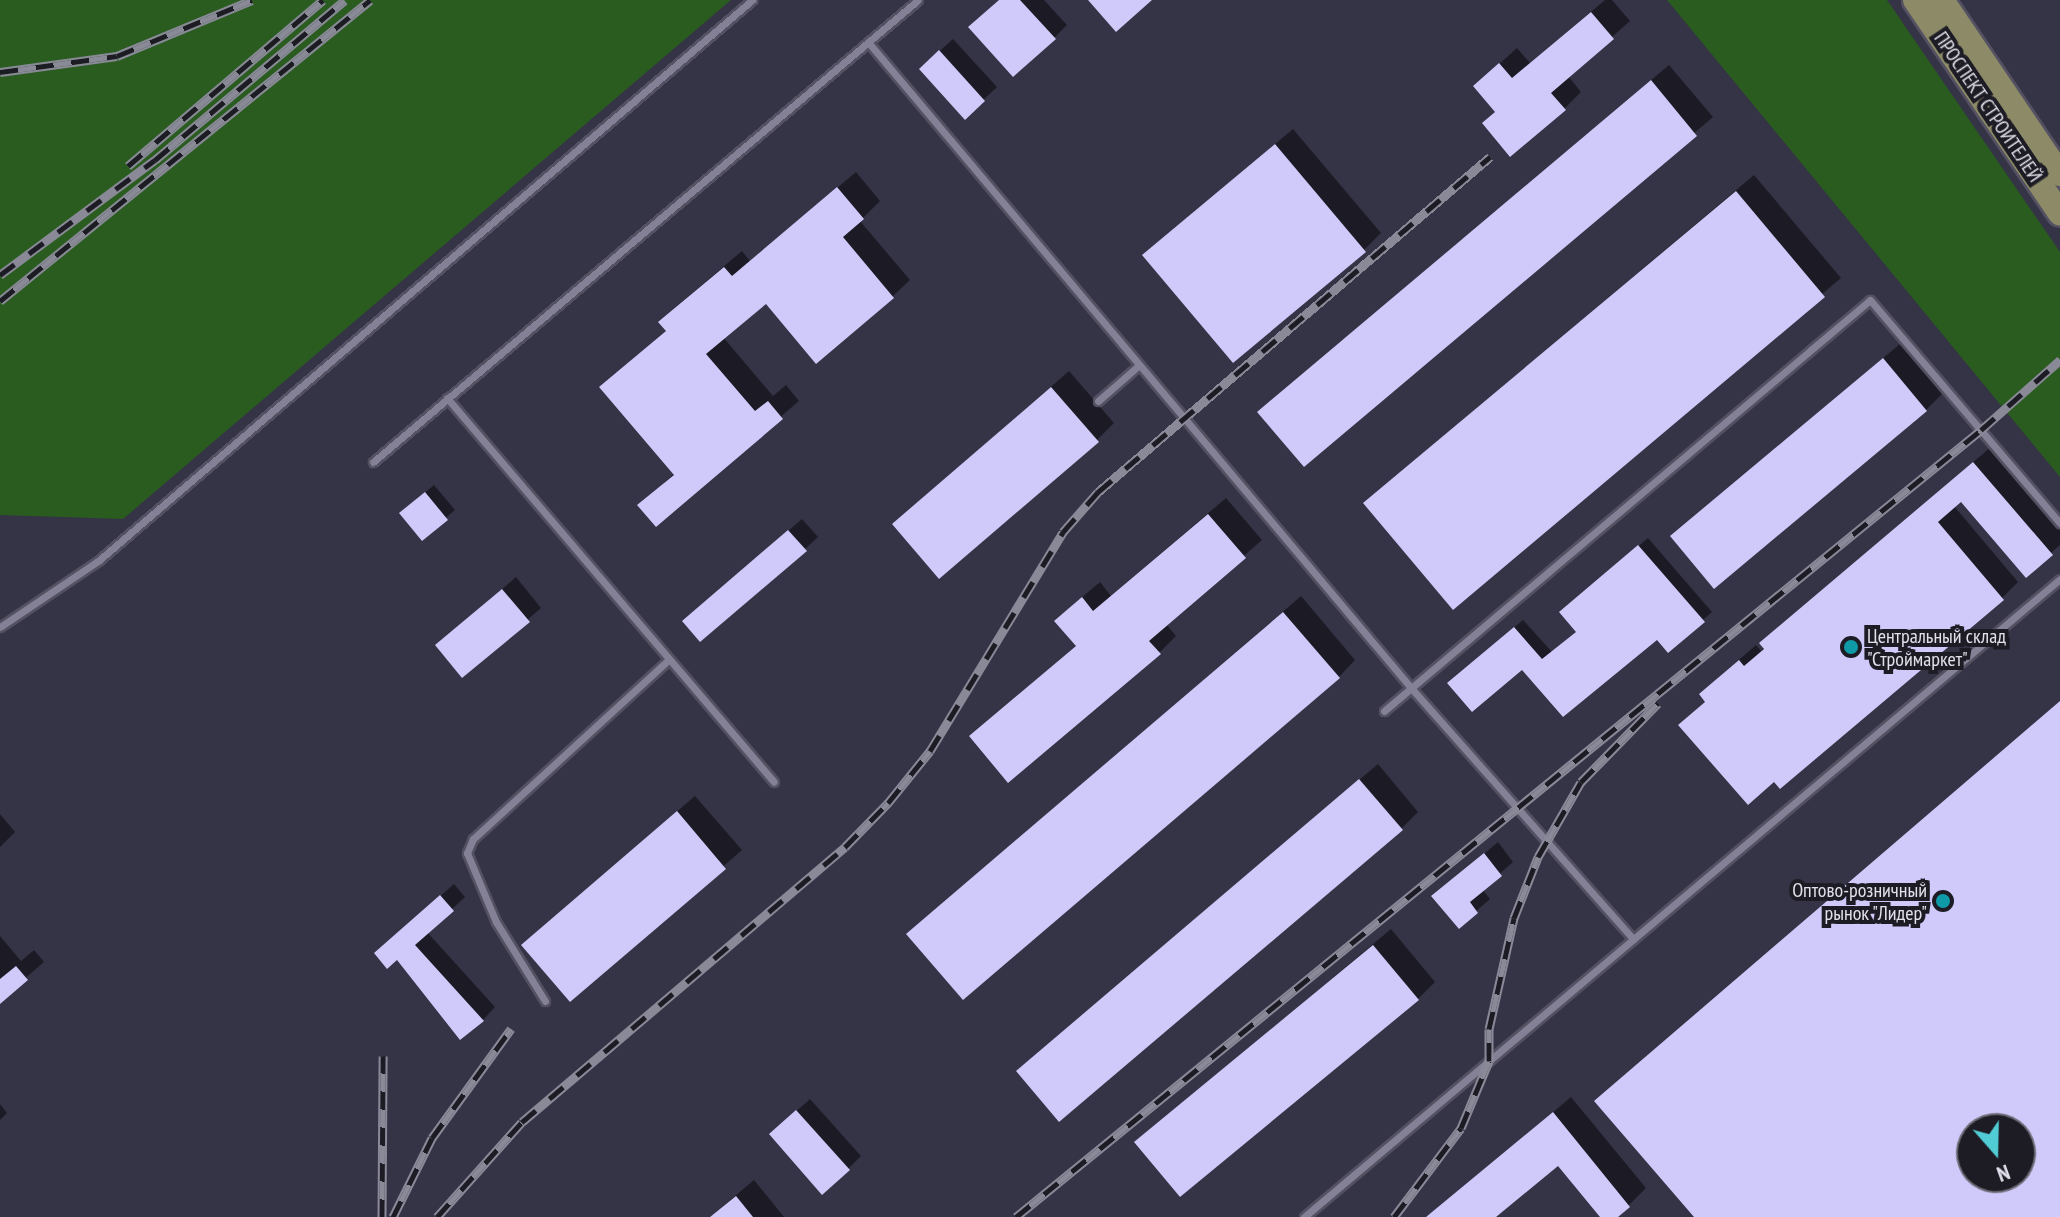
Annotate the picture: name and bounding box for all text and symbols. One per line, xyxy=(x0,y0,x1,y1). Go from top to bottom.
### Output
street label: ПРОСПЕКТ СТРОИТЕЛЕЙ xyxy=(1929,27,2047,187)
place label: Центральный склад "Строймаркет" xyxy=(1867,624,2006,671)
marker: Центральный склад "Строймаркет" xyxy=(1842,638,1860,656)
place label: Оптово-розничный рынок "Лидер" xyxy=(1792,878,1927,925)
marker: Оптово-розничный рынок "Лидер" xyxy=(1934,892,1952,910)
north arrow xyxy=(1956,1113,2036,1193)
text: N xyxy=(1993,1158,2014,1189)

